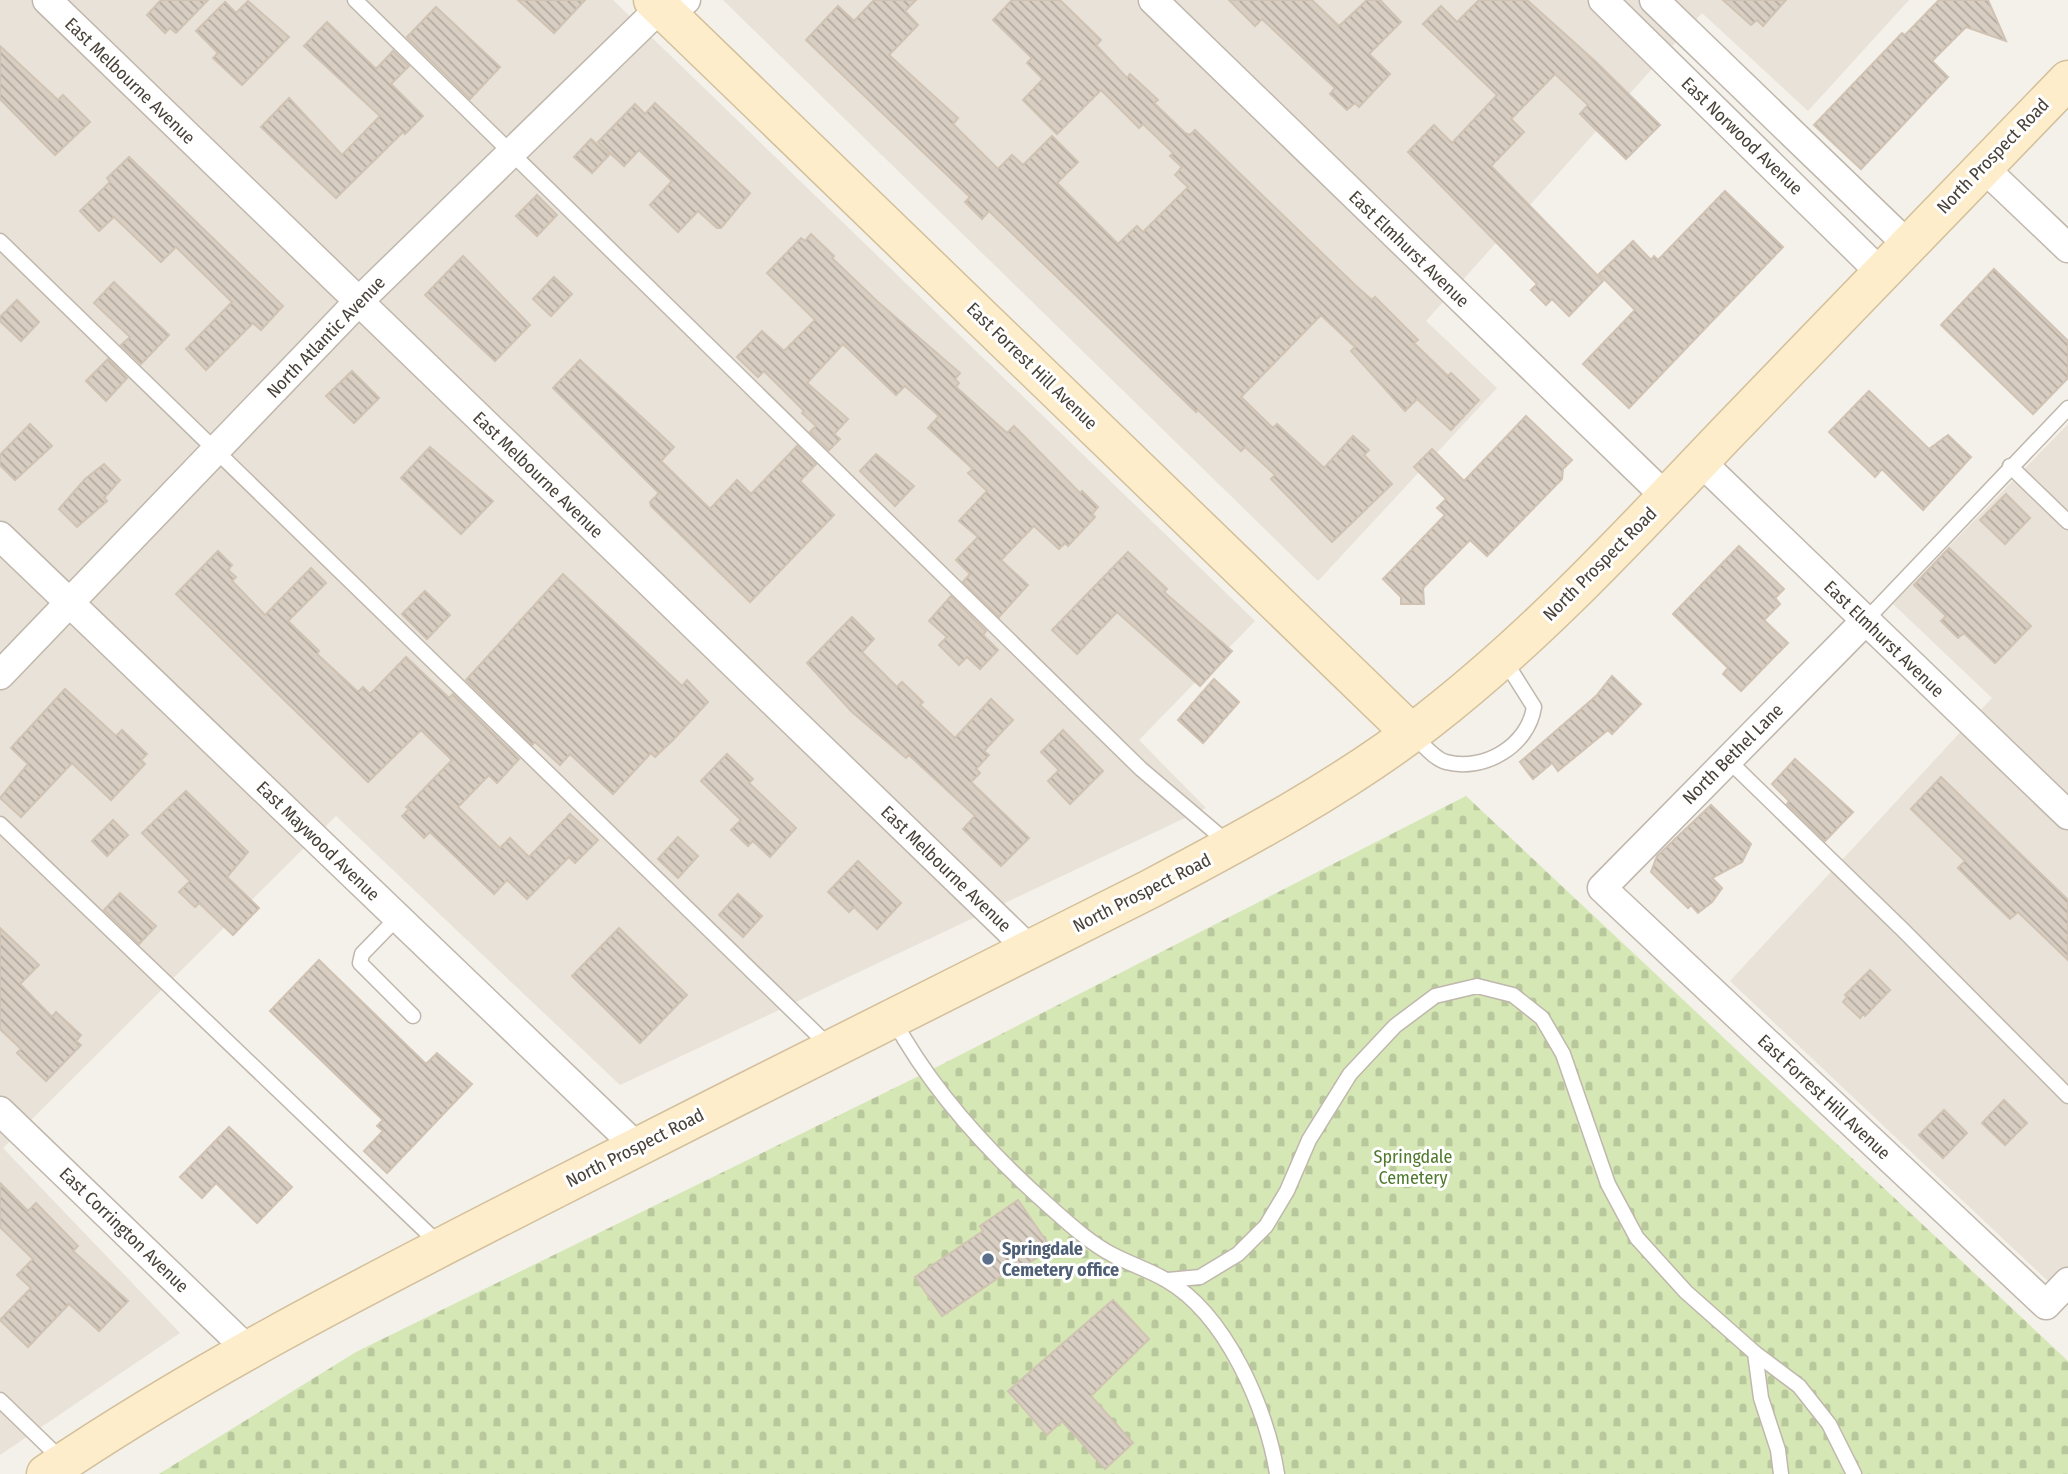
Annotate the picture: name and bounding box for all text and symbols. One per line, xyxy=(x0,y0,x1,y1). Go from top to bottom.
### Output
street label: East Melbourne Avenue xyxy=(60,13,200,149)
street label: East Norwood Avenue xyxy=(1677,72,1807,200)
street label: North Prospect Road xyxy=(1932,94,2054,218)
street label: East Elmhurst Avenue xyxy=(1344,186,1474,312)
street label: North Atlantic Avenue xyxy=(262,271,390,403)
street label: East Forrest Hill Avenue xyxy=(962,298,1102,434)
street label: East Melbourne Avenue xyxy=(468,407,608,543)
street label: North Prospect Road xyxy=(1539,503,1661,625)
street label: East Elmhurst Avenue xyxy=(1819,576,1949,702)
street label: North Bethel Lane xyxy=(1678,699,1788,809)
street label: East Maywood Avenue xyxy=(252,777,384,906)
street label: East Melbourne Avenue xyxy=(876,801,1016,937)
street label: North Prospect Road xyxy=(1069,849,1215,937)
street label: East Forrest Hill Avenue xyxy=(1753,1030,1895,1164)
street label: North Prospect Road xyxy=(562,1104,708,1192)
park label: Springdale Cemetery xyxy=(1374,1146,1453,1189)
street label: East Corrington Avenue xyxy=(55,1163,193,1297)
place label: Springdale Cemetery office xyxy=(1002,1238,1119,1281)
marker: Springdale Cemetery office xyxy=(980,1251,996,1267)

